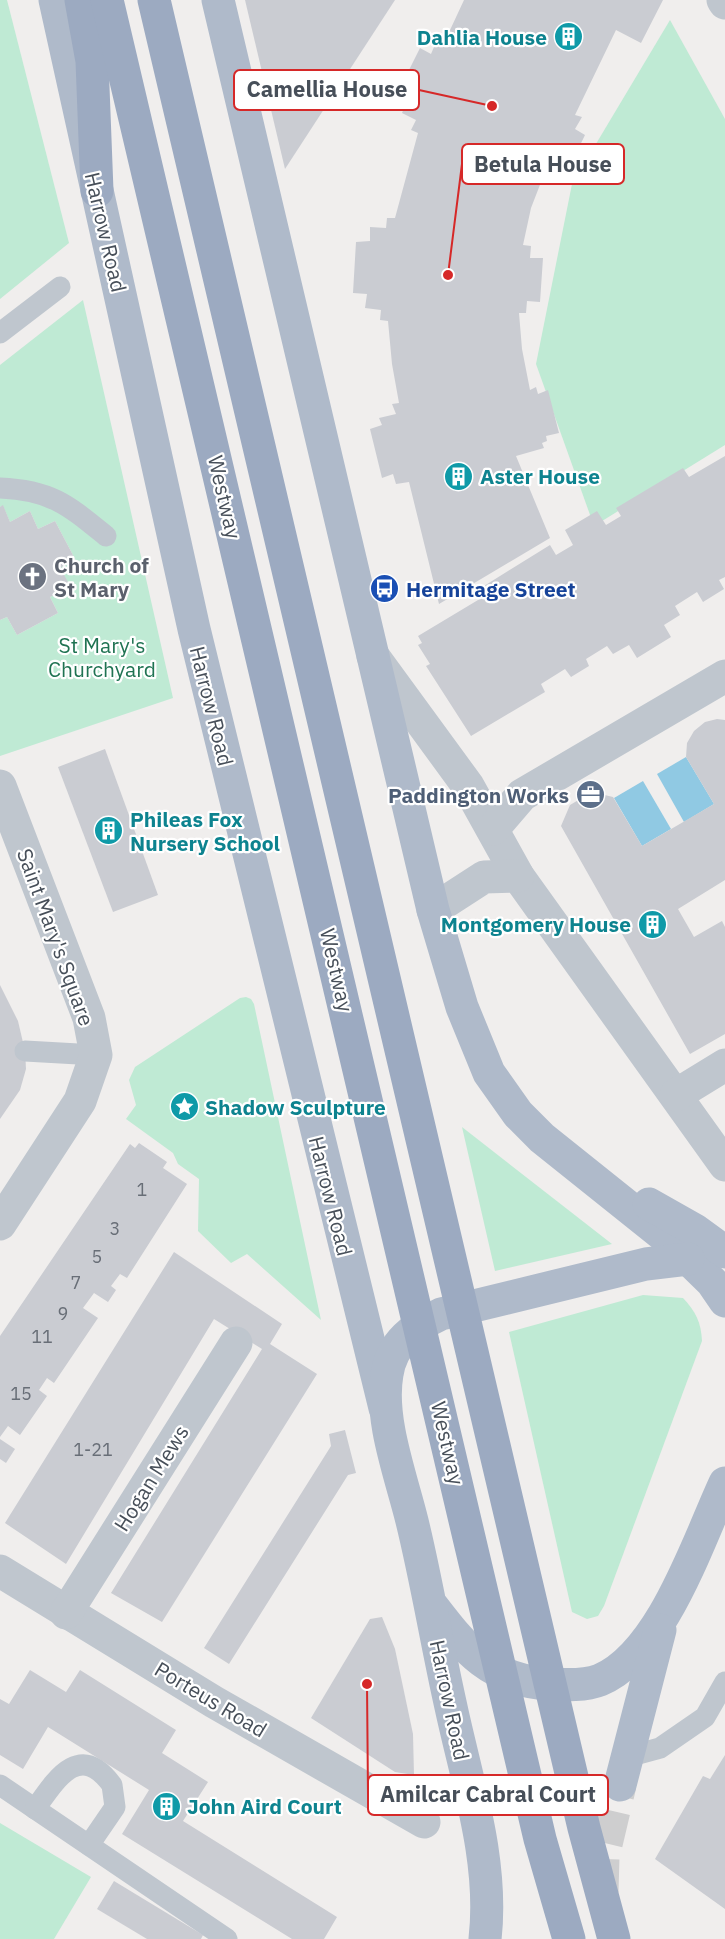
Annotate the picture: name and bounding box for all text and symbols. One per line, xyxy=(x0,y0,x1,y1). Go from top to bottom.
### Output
building icon: Dahlia House xyxy=(552,21,584,53)
place label: Dahlia House xyxy=(417,23,547,51)
callout: Camellia House xyxy=(234,70,419,110)
text: Camellia House xyxy=(247,74,407,103)
callout: Betula House xyxy=(462,144,624,184)
text: Betula House xyxy=(474,149,612,178)
street label: Harrow Road xyxy=(79,169,133,295)
street label: Westway xyxy=(202,452,248,542)
building icon: Aster House xyxy=(443,460,475,492)
place label: Aster House xyxy=(480,462,600,490)
place label: Church of St Mary xyxy=(54,551,149,603)
church icon: Church of St Mary xyxy=(17,561,49,593)
bus stop icon: Hermitage Street xyxy=(369,573,401,605)
place label: Hermitage Street xyxy=(406,575,576,603)
park label: St Mary's Churchyard xyxy=(48,631,156,683)
street label: Harrow Road xyxy=(184,643,240,769)
office icon: Paddington Works xyxy=(574,779,606,811)
place label: Paddington Works xyxy=(388,781,569,809)
place label: Phileas Fox Nursery School xyxy=(130,805,280,857)
building icon: Phileas Fox Nursery School xyxy=(93,815,125,847)
street label: Saint Mary's Square xyxy=(11,844,101,1030)
building icon: Montgomery House xyxy=(636,908,668,940)
place label: Montgomery House xyxy=(441,910,631,938)
street label: Westway xyxy=(314,925,360,1015)
place icon: Shadow Sculpture xyxy=(168,1091,200,1123)
place label: Shadow Sculpture xyxy=(205,1093,386,1121)
street label: Harrow Road xyxy=(303,1133,359,1259)
house number: 1 xyxy=(137,1178,147,1201)
house number: 3 xyxy=(110,1217,120,1240)
house number: 5 xyxy=(92,1245,102,1268)
house number: 7 xyxy=(71,1271,81,1294)
house number: 9 xyxy=(58,1302,68,1325)
house number: 11 xyxy=(31,1325,53,1348)
house number: 15 xyxy=(10,1382,32,1405)
street label: Westway xyxy=(425,1398,471,1488)
street label: Hogan Mews xyxy=(107,1419,195,1537)
house number: 1-21 xyxy=(73,1438,113,1461)
street label: Harrow Road xyxy=(424,1637,476,1763)
street label: Porteus Road xyxy=(150,1655,272,1743)
callout: Amilcar Cabral Court xyxy=(368,1775,608,1815)
text: Amilcar Cabral Court xyxy=(380,1779,596,1808)
building icon: John Aird Court xyxy=(150,1790,182,1822)
place label: John Aird Court xyxy=(187,1792,342,1820)

